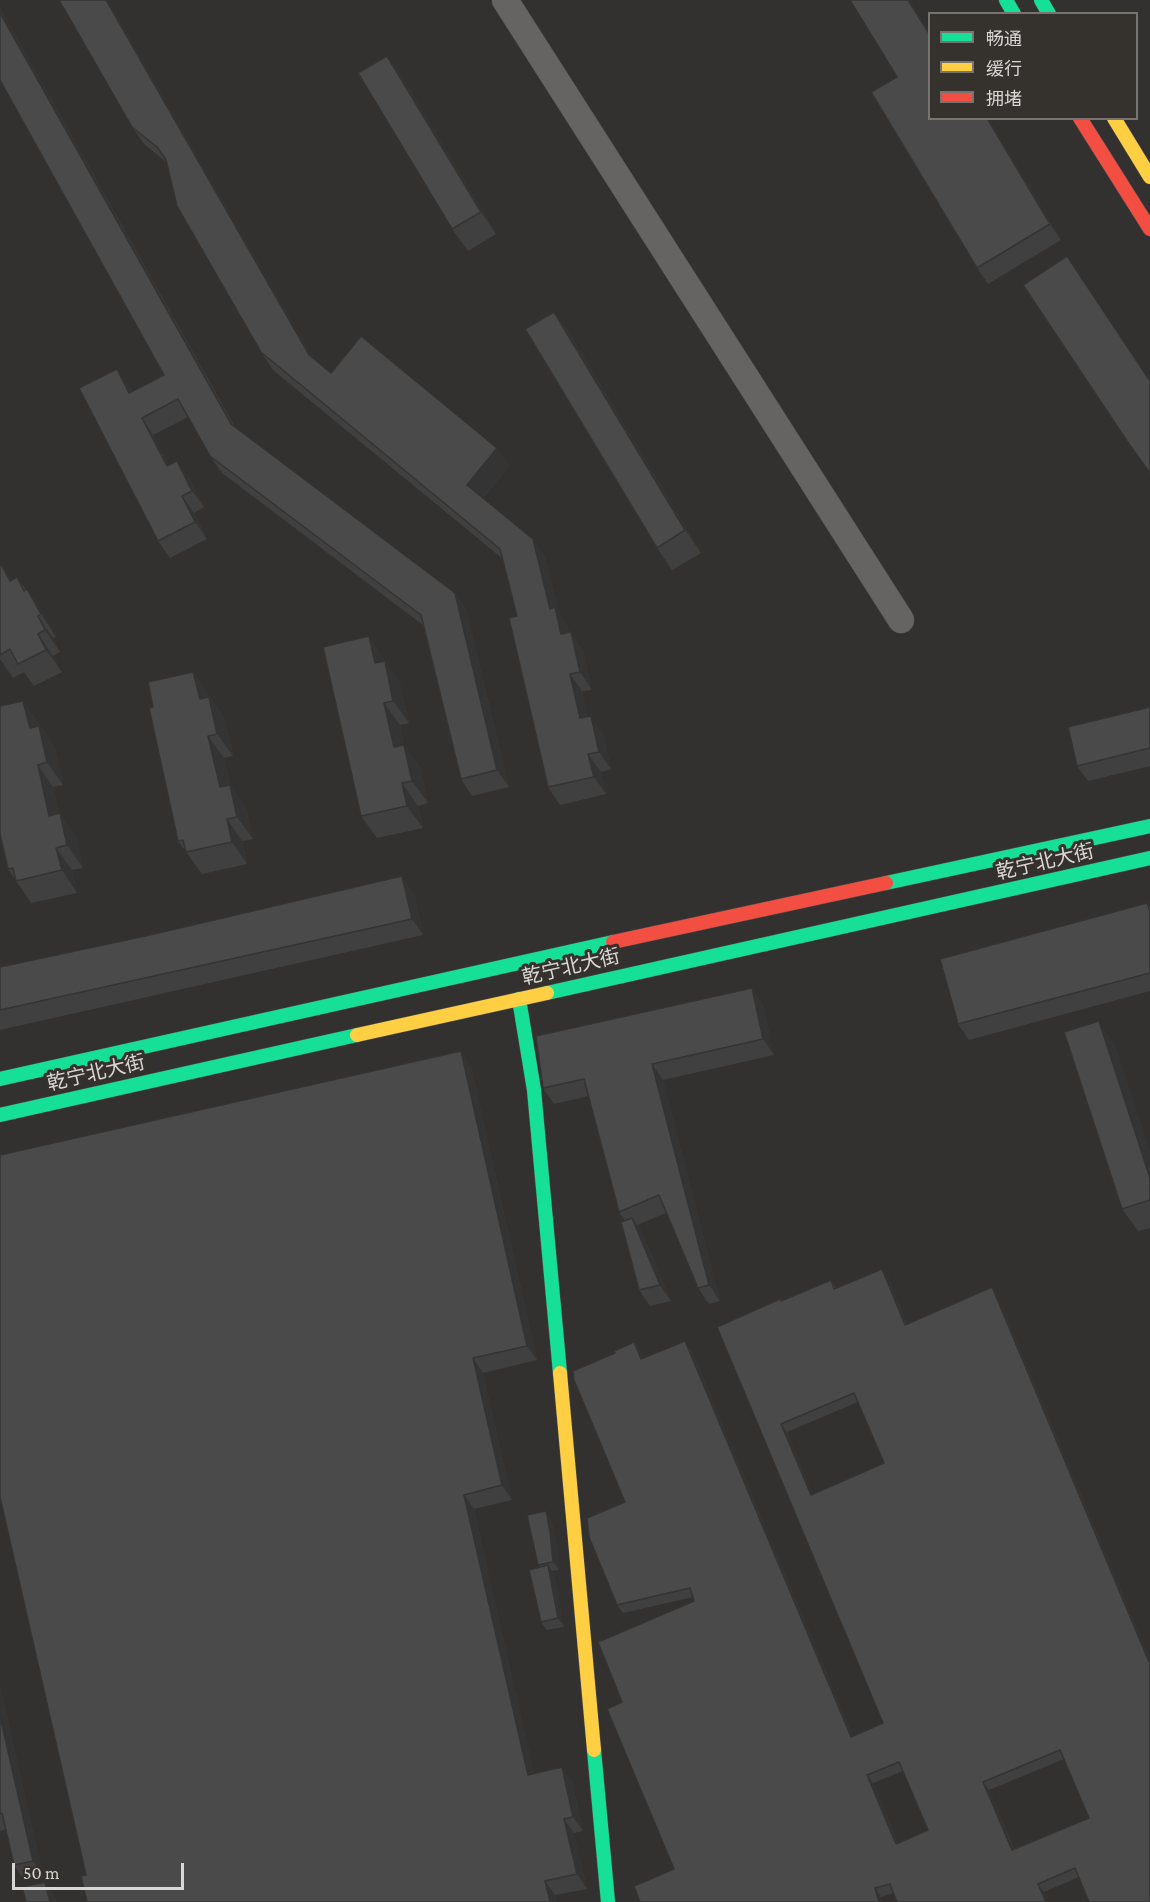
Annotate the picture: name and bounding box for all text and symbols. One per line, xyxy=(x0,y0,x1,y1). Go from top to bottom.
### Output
legend xyxy=(928,12,1138,120)
text: 畅通 xyxy=(986,29,1022,49)
text: 缓行 xyxy=(986,59,1022,79)
text: 拥堵 xyxy=(986,89,1022,109)
street label: 乾宁北大街 xyxy=(994,839,1096,885)
street label: 乾宁北大街 xyxy=(520,944,622,990)
street label: 乾宁北大街 xyxy=(45,1050,147,1096)
scale bar xyxy=(15,1851,188,1889)
text: 50 m xyxy=(23,1863,60,1883)

